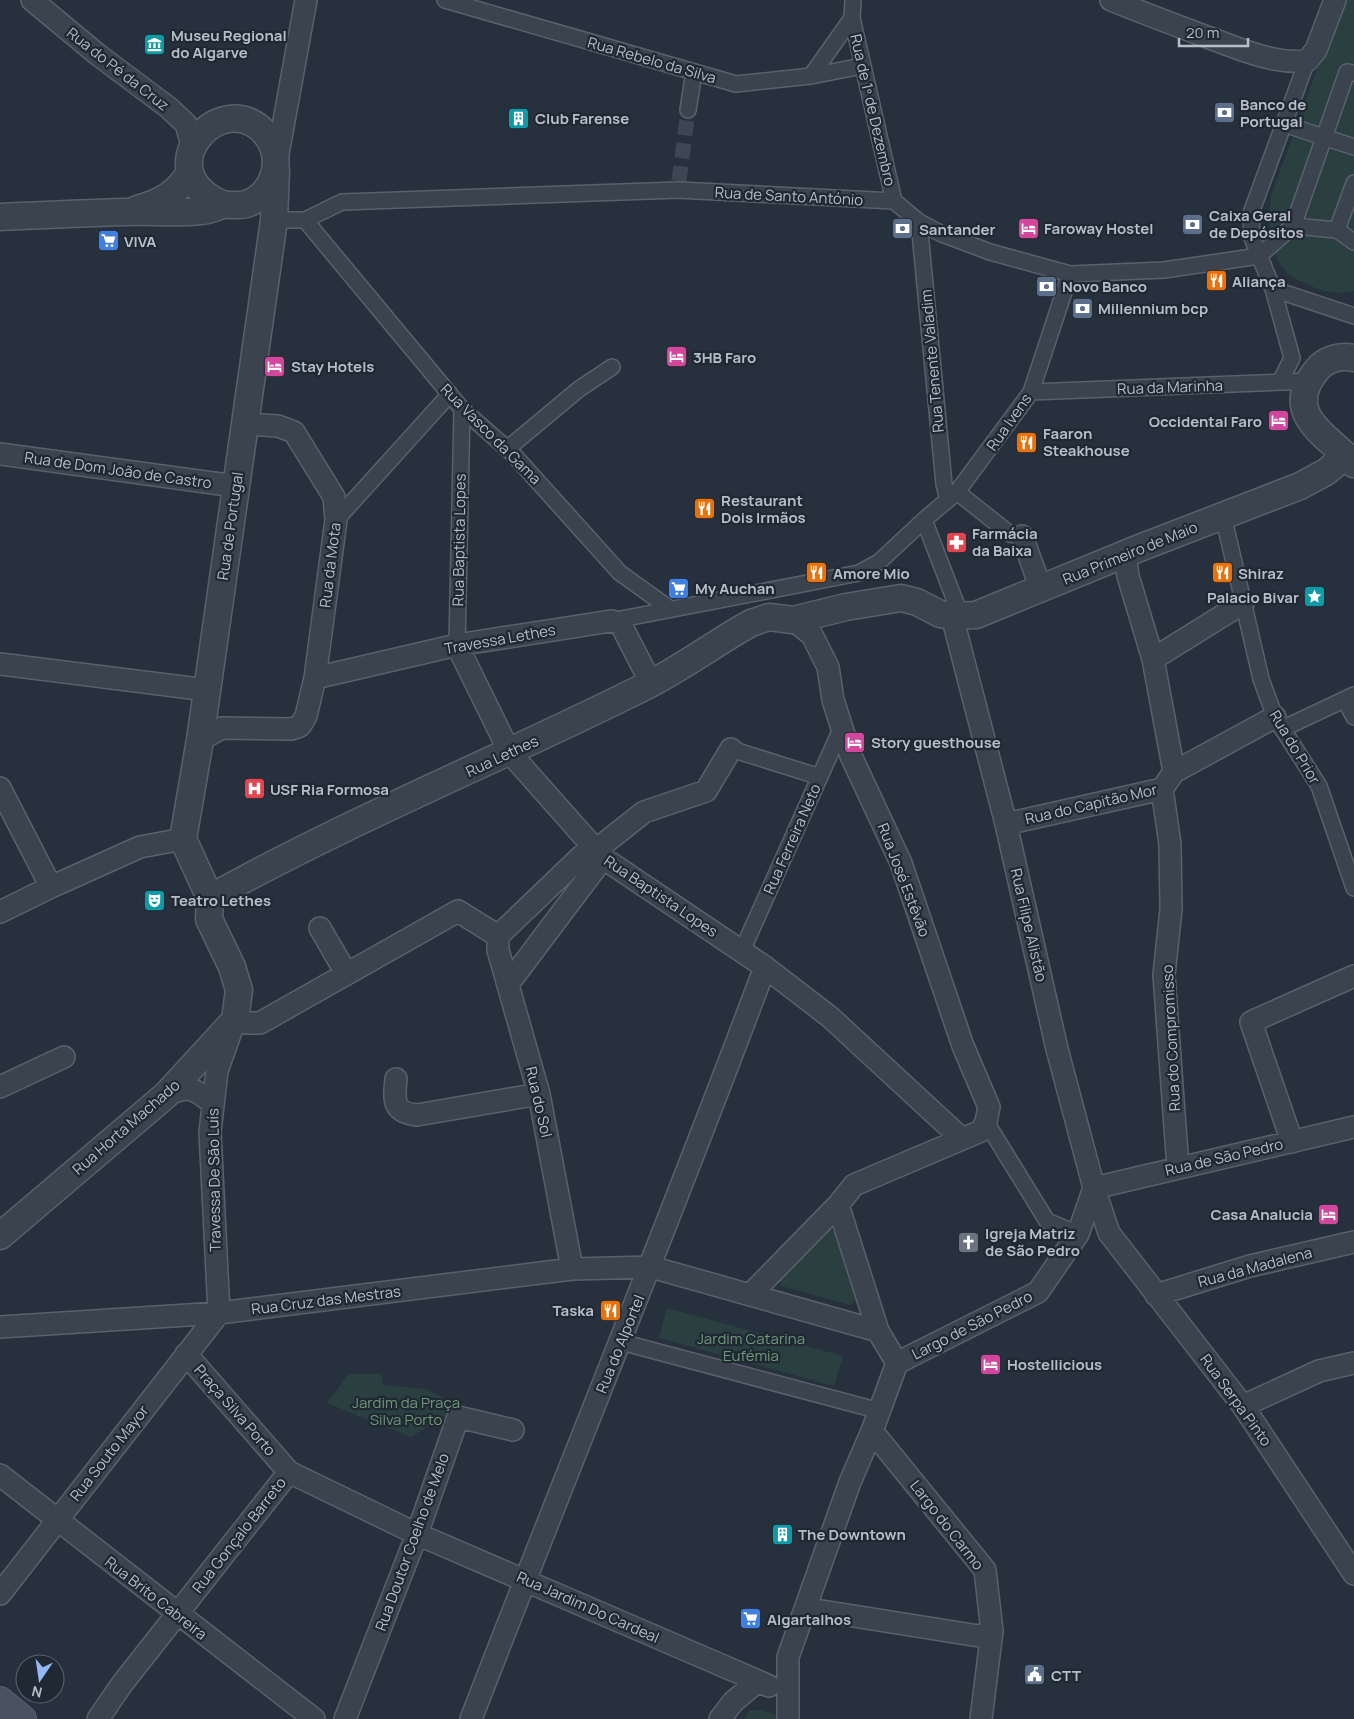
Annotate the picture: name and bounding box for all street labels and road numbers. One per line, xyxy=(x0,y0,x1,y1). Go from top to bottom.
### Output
street label: Rua do Pé da Cruz xyxy=(62,22,174,116)
street label: Rua Rebelo da Silva xyxy=(585,32,719,88)
street label: Rua de 1º de Dezembro xyxy=(845,32,901,188)
street label: Rua de Santo António xyxy=(714,182,864,210)
street label: Rua Tenente Valadim xyxy=(915,289,949,433)
street label: Rua da Marinha xyxy=(1117,375,1223,399)
street label: Rua Vasco da Gama xyxy=(436,379,546,489)
street label: Rua Ivens xyxy=(982,389,1037,455)
street label: Rua de Dom João de Castro xyxy=(23,446,213,494)
street label: Rua de Portugal xyxy=(212,470,248,582)
street label: Rua Baptista Lopes xyxy=(447,473,471,607)
street label: Rua Primeiro de Maio xyxy=(1059,516,1201,590)
street label: Rua da Mota xyxy=(314,521,346,609)
street label: Travessa Lethes xyxy=(443,619,557,659)
street label: Rua do Prior xyxy=(1265,706,1326,788)
street label: Rua Lethes xyxy=(462,730,542,782)
street label: Rua do Capitão Mor xyxy=(1023,778,1160,829)
street label: Rua Ferreira Neto xyxy=(758,780,826,898)
street label: Rua José Estêvão xyxy=(873,820,935,940)
street label: Rua Baptista Lopes xyxy=(600,850,722,942)
street label: Rua Filipe Alistão xyxy=(1006,866,1052,984)
street label: Rua do Compromisso xyxy=(1157,964,1185,1112)
street label: Rua do Sol xyxy=(521,1065,557,1139)
street label: Rua Horta Machado xyxy=(68,1074,184,1179)
street label: Travessa De São Luís xyxy=(202,1108,226,1252)
street label: Rua de São Pedro xyxy=(1163,1133,1285,1181)
street label: Rua da Madalena xyxy=(1196,1242,1314,1292)
street label: Rua Cruz das Mestras xyxy=(250,1280,402,1320)
street label: Largo de São Pedro xyxy=(908,1285,1036,1364)
street label: Rua do Alportel xyxy=(591,1292,649,1396)
street label: Rua Serpa Pinto xyxy=(1195,1350,1277,1451)
street label: Praça Silva Porto xyxy=(189,1360,281,1460)
street label: Rua Souto Mayor xyxy=(65,1400,154,1505)
street label: Rua Doutor Coelho de Melo xyxy=(370,1450,454,1634)
street label: Rua Gonçalo Barreto xyxy=(187,1473,291,1597)
street label: Largo do Carmo xyxy=(905,1476,989,1574)
street label: Rua Brito Cabreira xyxy=(101,1551,211,1645)
street label: Rua Jardim Do Cardeal xyxy=(513,1566,663,1648)

